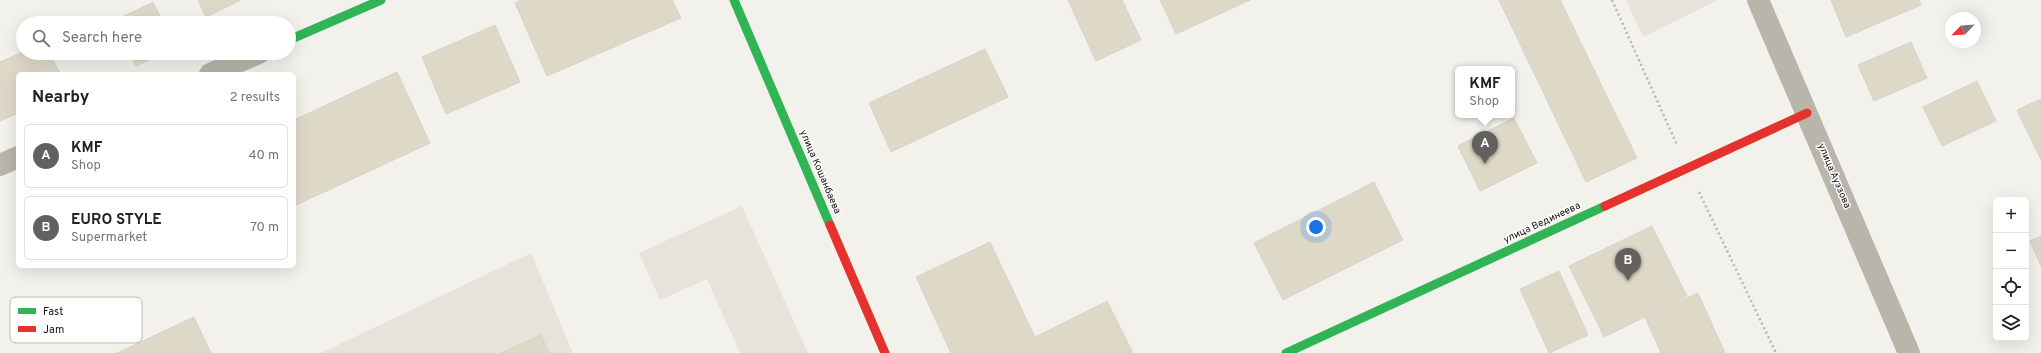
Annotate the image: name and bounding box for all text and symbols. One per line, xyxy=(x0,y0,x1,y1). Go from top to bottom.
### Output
north arrow xyxy=(1945,12,1981,48)
search box xyxy=(16,16,296,60)
icon: search xyxy=(30,27,52,49)
text: Search here xyxy=(62,29,142,48)
popup xyxy=(1455,66,1515,118)
text: KMF xyxy=(1469,75,1501,94)
text: Nearby xyxy=(32,87,89,109)
text: 2 results xyxy=(230,90,280,106)
text: Shop xyxy=(1469,94,1499,110)
street label: улица Кошанбаева xyxy=(796,128,844,216)
pin: A xyxy=(1472,131,1498,164)
text: KMF xyxy=(71,139,102,158)
street label: улица Ауэзова xyxy=(1814,142,1854,210)
text: A xyxy=(41,148,51,164)
text: 40 m xyxy=(249,148,279,164)
text: Shop xyxy=(71,158,101,174)
map controls xyxy=(1993,197,2029,341)
button: + xyxy=(1993,197,2029,233)
street label: улица Вединеева xyxy=(1501,199,1583,247)
text: EURO STYLE xyxy=(71,211,162,230)
your location xyxy=(1306,217,1326,237)
text: B xyxy=(42,220,50,236)
text: 70 m xyxy=(250,220,279,236)
text: Supermarket xyxy=(71,230,147,246)
button: − xyxy=(1993,233,2029,269)
pin: B xyxy=(1615,248,1641,281)
button: locate xyxy=(1993,269,2029,305)
legend xyxy=(10,297,142,343)
text: Fast xyxy=(43,305,63,319)
button: layers xyxy=(1993,305,2029,341)
text: Jam xyxy=(43,323,64,337)

